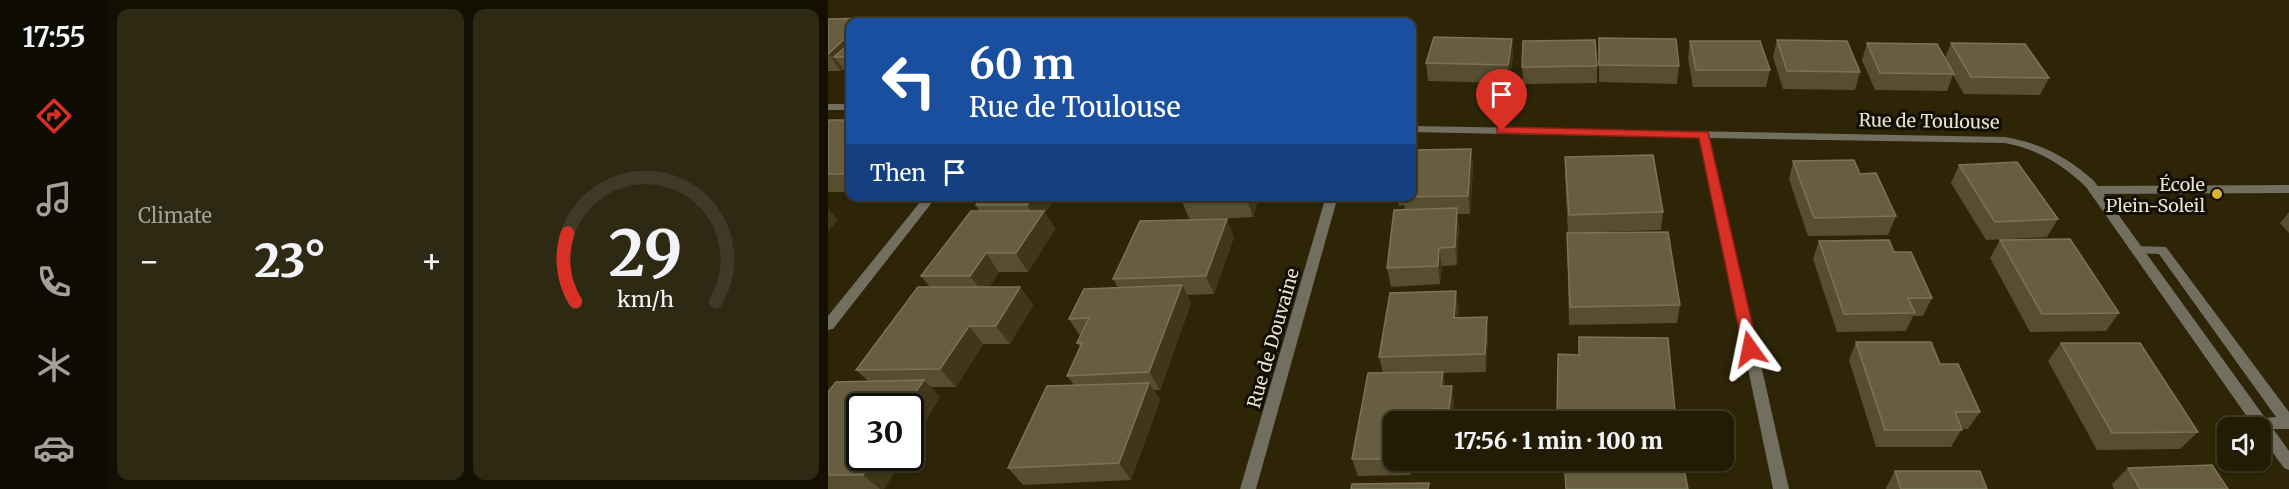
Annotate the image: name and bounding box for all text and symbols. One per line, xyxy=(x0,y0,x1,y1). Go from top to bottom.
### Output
text: 17:55 xyxy=(23,20,85,54)
text: 60 m xyxy=(969,38,1075,90)
icon: left xyxy=(870,42,948,120)
pin xyxy=(1476,69,1527,131)
icon: arrive xyxy=(1485,78,1518,111)
text: Rue de Toulouse xyxy=(969,90,1181,124)
icon: directions xyxy=(33,95,75,137)
street label: Rue de Toulouse xyxy=(1858,108,2000,134)
icon: arrive xyxy=(938,156,971,189)
text: Then xyxy=(870,159,926,187)
place label: École Plein-Soleil xyxy=(2106,173,2205,217)
icon: music xyxy=(33,178,75,220)
marker: École Plein-Soleil xyxy=(2210,187,2224,201)
text: Climate xyxy=(138,203,212,228)
text: 29 xyxy=(609,215,683,293)
text: 23° xyxy=(254,233,326,289)
text: − xyxy=(138,241,160,282)
text: + xyxy=(420,241,442,282)
icon: phone xyxy=(33,261,75,303)
street label: Rue de Douvaine xyxy=(1242,265,1304,411)
text: km/h xyxy=(617,286,674,313)
position arrow xyxy=(1718,317,1782,381)
icon: climate xyxy=(33,344,75,386)
speed limit sign: 30 xyxy=(846,393,924,471)
map controls xyxy=(2217,417,2271,471)
button: sound xyxy=(2217,417,2271,471)
icon: car xyxy=(33,427,75,469)
text: 17:56 · 1 min · 100 m xyxy=(1454,427,1663,455)

